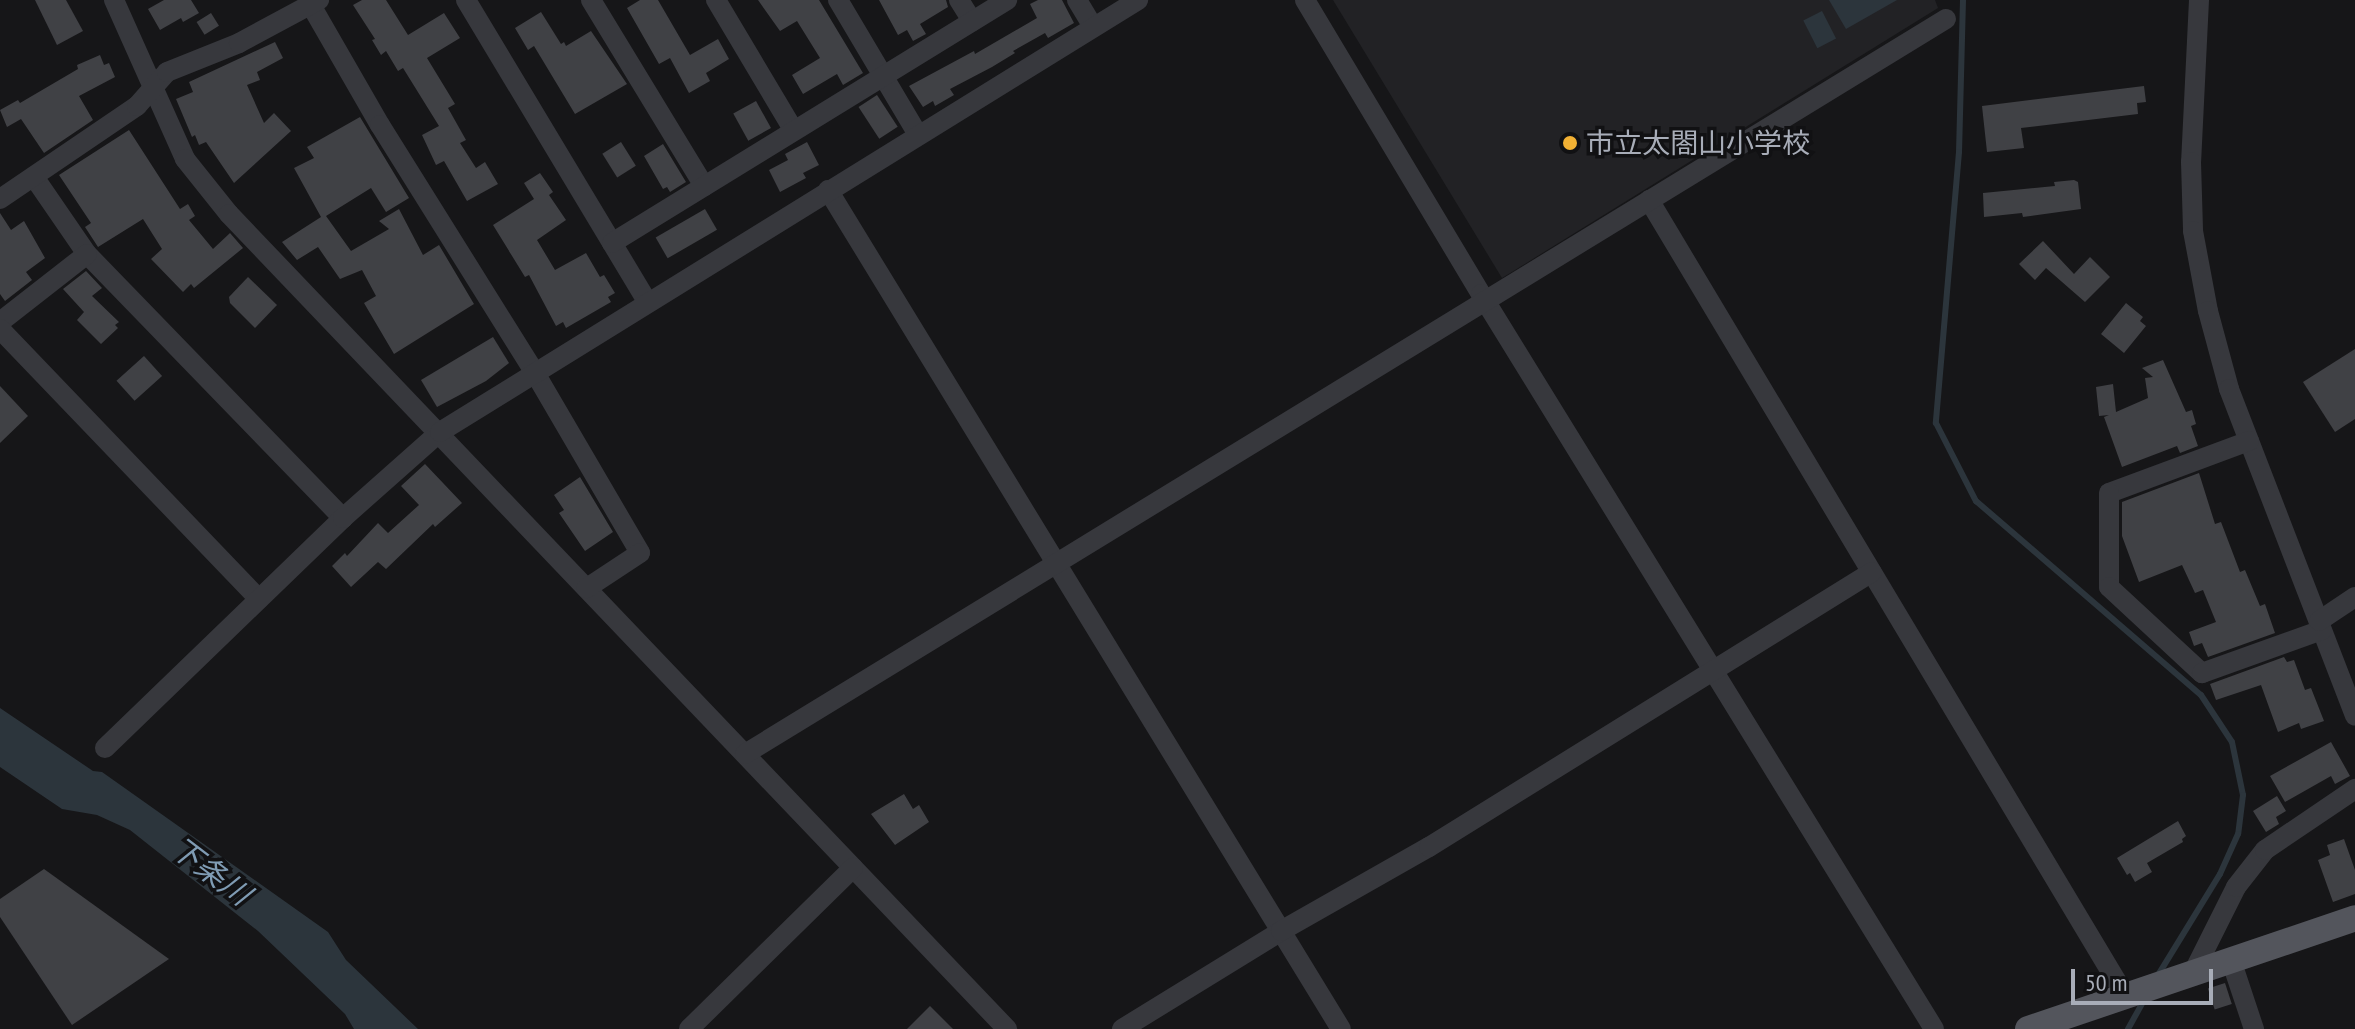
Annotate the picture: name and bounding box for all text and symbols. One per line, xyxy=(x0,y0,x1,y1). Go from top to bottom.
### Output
place label: 市立太閤山小学校 xyxy=(1586,126,1810,160)
marker: 市立太閤山小学校 xyxy=(1561,134,1579,152)
water label: 下条川 xyxy=(164,830,258,912)
scale bar xyxy=(2075,953,2217,1003)
text: 50 m xyxy=(2085,967,2127,998)

